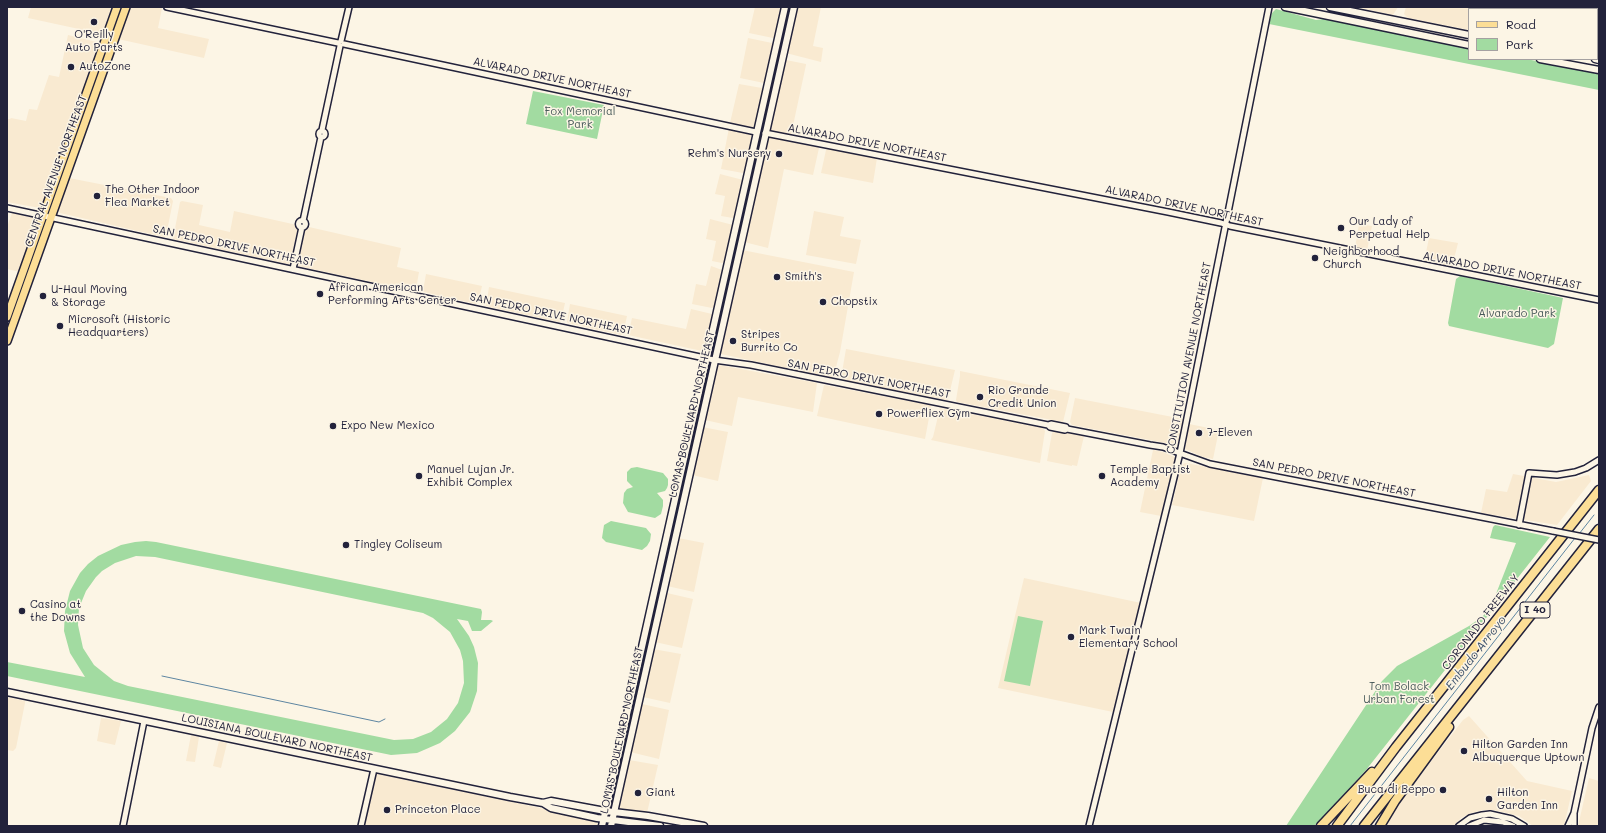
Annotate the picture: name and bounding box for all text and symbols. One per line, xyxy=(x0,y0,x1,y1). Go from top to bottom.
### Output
legend xyxy=(1468,8,1598,60)
text: Road xyxy=(1506,16,1536,32)
marker: O'Reilly Auto Parts xyxy=(89,17,99,27)
place label: O'Reilly Auto Parts xyxy=(65,28,123,54)
text: Park xyxy=(1506,36,1533,52)
street label: ALVARADO DRIVE NORTHEAST xyxy=(472,55,632,101)
place label: AutoZone xyxy=(79,60,131,74)
marker: AutoZone xyxy=(66,62,76,72)
street label: CENTRAL AVENUE NORTHEAST xyxy=(22,93,90,249)
park label: Fox Memorial Park xyxy=(544,105,616,131)
street label: ALVARADO DRIVE NORTHEAST xyxy=(787,121,947,165)
place label: Rehm's Nursery xyxy=(688,147,771,161)
marker: Rehm's Nursery xyxy=(774,149,784,159)
place label: The Other Indoor Flea Market xyxy=(105,183,200,209)
street label: ALVARADO DRIVE NORTHEAST xyxy=(1104,183,1264,229)
marker: The Other Indoor Flea Market xyxy=(92,191,102,201)
place label: Our Lady of Perpetual Help xyxy=(1349,215,1430,241)
street label: SAN PEDRO DRIVE NORTHEAST xyxy=(152,222,316,270)
marker: Our Lady of Perpetual Help xyxy=(1336,223,1346,233)
place label: Neighborhood Church xyxy=(1323,245,1399,271)
street label: ALVARADO DRIVE NORTHEAST xyxy=(1422,249,1582,293)
marker: Neighborhood Church xyxy=(1310,253,1320,263)
street label: CONSTITUTION AVENUE NORTHEAST xyxy=(1164,261,1214,455)
place label: Smith's xyxy=(785,270,822,284)
marker: Smith's xyxy=(772,272,782,282)
place label: African American Performing Arts Center xyxy=(328,281,456,307)
place label: U-Haul Moving & Storage xyxy=(51,283,127,309)
marker: African American Performing Arts Center xyxy=(315,289,325,299)
street label: SAN PEDRO DRIVE NORTHEAST xyxy=(469,290,633,338)
marker: U-Haul Moving & Storage xyxy=(38,291,48,301)
place label: Chopstix xyxy=(831,295,878,309)
marker: Chopstix xyxy=(818,297,828,307)
park label: Alvarado Park xyxy=(1478,307,1556,321)
place label: Microsoft (Historic Headquarters) xyxy=(68,313,170,339)
marker: Microsoft (Historic Headquarters) xyxy=(55,321,65,331)
place label: Stripes Burrito Co xyxy=(741,328,798,354)
street label: LOMAS BOULEVARD NORTHEAST xyxy=(666,329,718,499)
marker: Stripes Burrito Co xyxy=(728,336,738,346)
street label: SAN PEDRO DRIVE NORTHEAST xyxy=(786,357,952,401)
place label: Rio Grande Credit Union xyxy=(988,384,1056,410)
marker: Rio Grande Credit Union xyxy=(975,392,985,402)
place label: Powerfliex Gym xyxy=(887,407,970,421)
marker: Powerfliex Gym xyxy=(874,409,884,419)
place label: Expo New Mexico xyxy=(341,419,434,433)
marker: Expo New Mexico xyxy=(328,421,338,431)
place label: 7-Eleven xyxy=(1207,426,1252,440)
marker: 7-Eleven xyxy=(1194,428,1204,438)
street label: SAN PEDRO DRIVE NORTHEAST xyxy=(1251,456,1417,500)
place label: Manuel Lujan Jr. Exhibit Complex xyxy=(427,463,515,489)
place label: Temple Baptist Academy xyxy=(1110,463,1190,489)
marker: Manuel Lujan Jr. Exhibit Complex xyxy=(414,471,424,481)
marker: Temple Baptist Academy xyxy=(1097,471,1107,481)
place label: Tingley Coliseum xyxy=(354,538,442,552)
marker: Tingley Coliseum xyxy=(341,540,351,550)
street label: CORONADO FREEWAY xyxy=(1439,571,1523,673)
place label: Casino at the Downs xyxy=(30,598,85,624)
road number: I 40 xyxy=(1520,602,1550,618)
marker: Casino at the Downs xyxy=(17,606,27,616)
water label: Embudo Arroyo xyxy=(1443,613,1509,693)
place label: Mark Twain Elementary School xyxy=(1079,624,1178,650)
marker: Mark Twain Elementary School xyxy=(1066,632,1076,642)
street label: LOMAS BOULEVARD NORTHEAST xyxy=(598,645,646,815)
park label: Tom Bolack Urban Forest xyxy=(1363,680,1435,706)
street label: LOUISIANA BOULEVARD NORTHEAST xyxy=(180,711,374,765)
place label: Hilton Garden Inn Albuquerque Uptown xyxy=(1472,738,1584,764)
marker: Hilton Garden Inn Albuquerque Uptown xyxy=(1459,746,1469,756)
place label: Buca di Beppo xyxy=(1358,783,1435,797)
marker: Buca di Beppo xyxy=(1438,785,1448,795)
place label: Giant xyxy=(646,786,675,800)
place label: Hilton Garden Inn xyxy=(1497,786,1558,812)
marker: Giant xyxy=(633,788,643,798)
marker: Hilton Garden Inn xyxy=(1484,794,1494,804)
place label: Princeton Place xyxy=(395,803,481,817)
marker: Princeton Place xyxy=(382,805,392,815)

